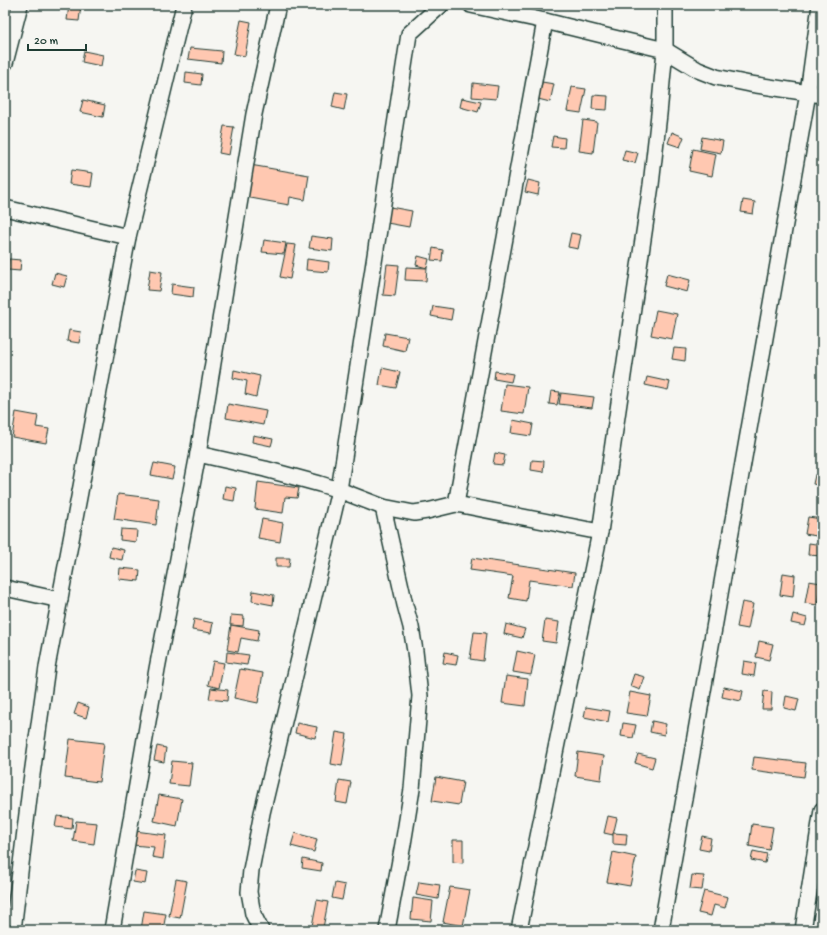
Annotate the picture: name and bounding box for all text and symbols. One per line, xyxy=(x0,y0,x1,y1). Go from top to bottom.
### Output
scale bar xyxy=(28,26,86,52)
text: 20 m xyxy=(34,35,59,49)

